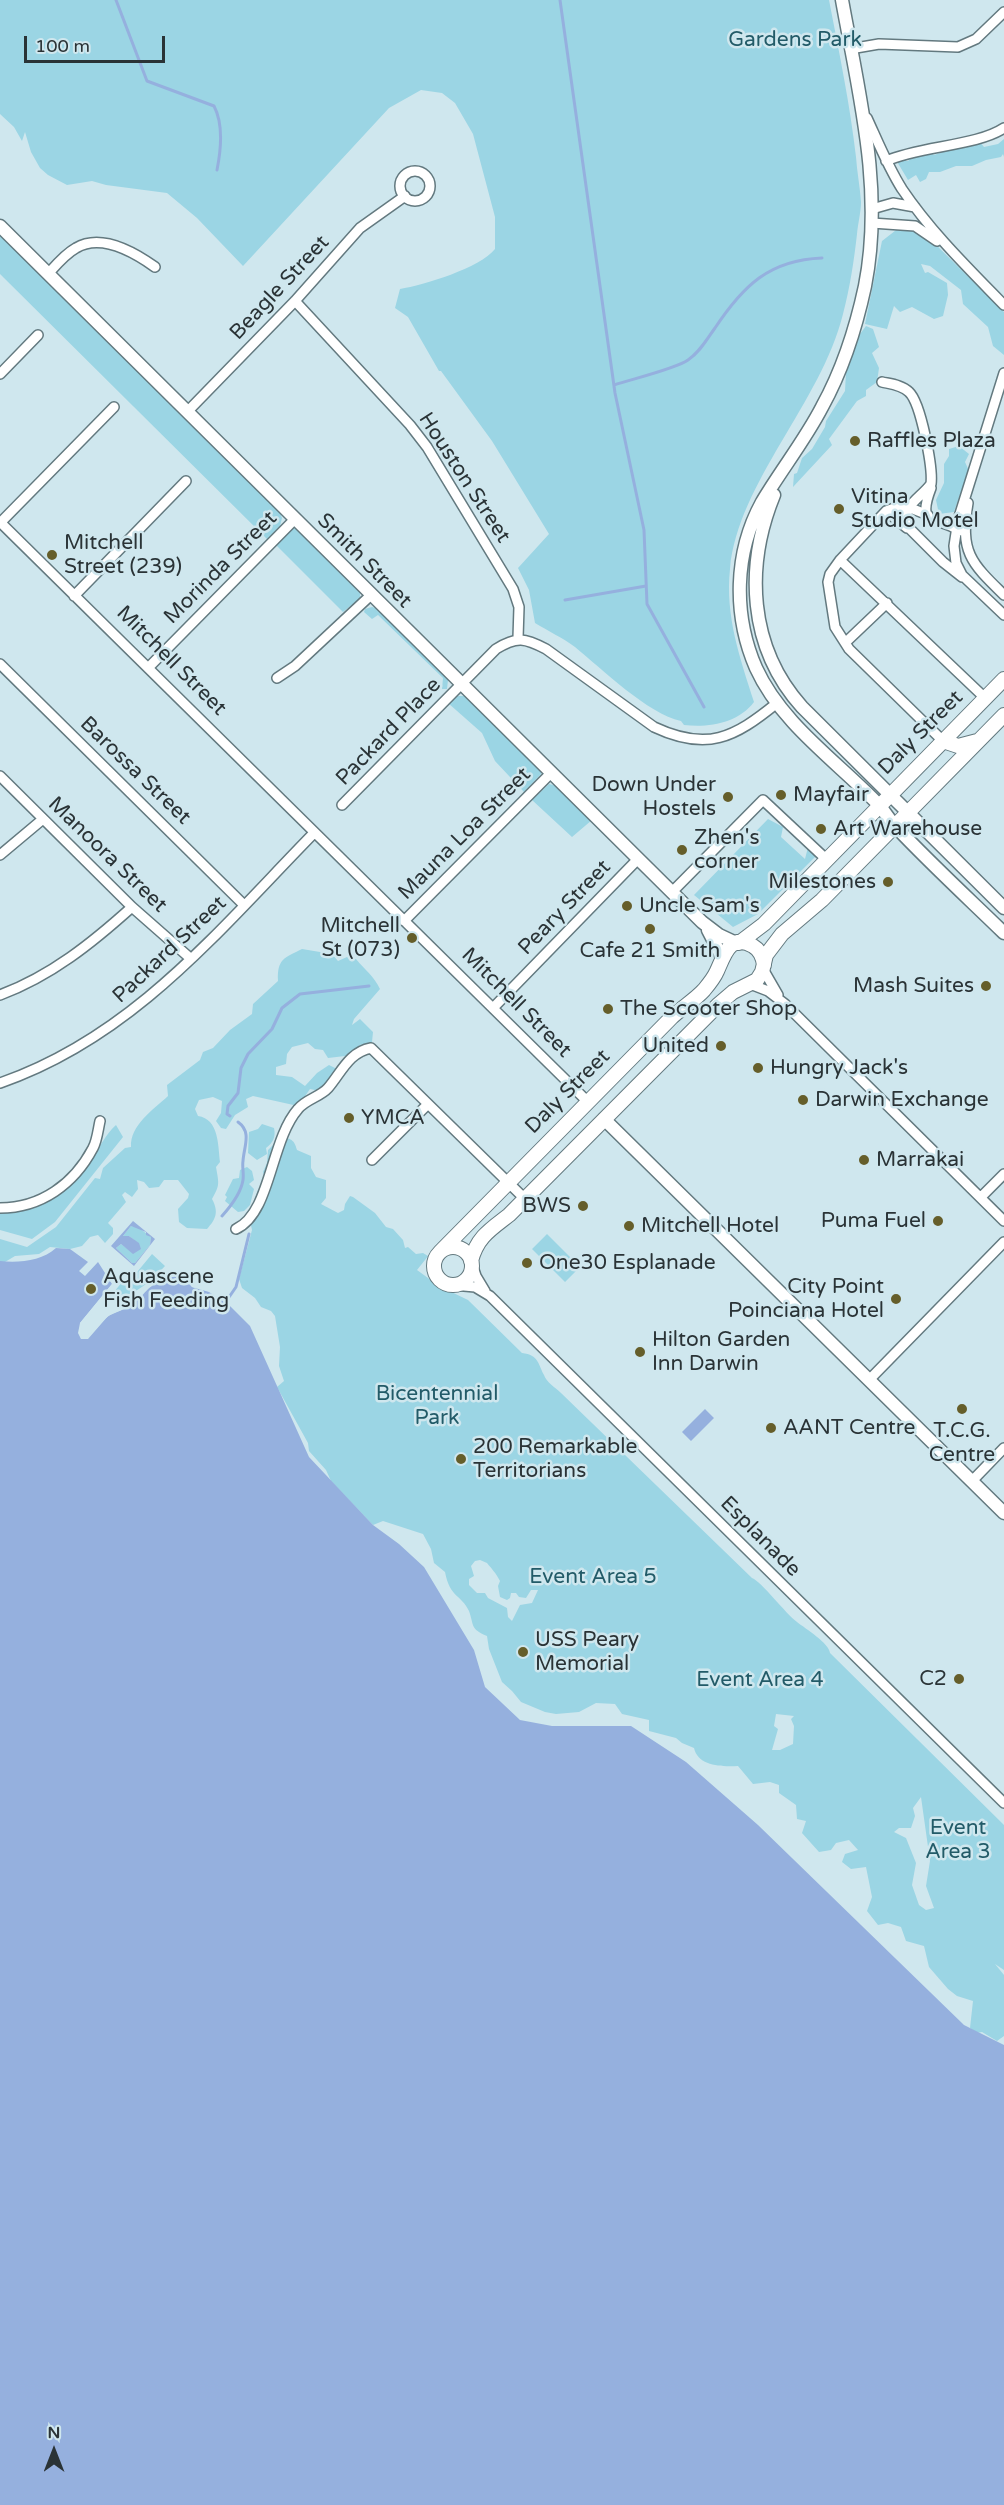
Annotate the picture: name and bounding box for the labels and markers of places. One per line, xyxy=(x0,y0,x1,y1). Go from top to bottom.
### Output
place label: Raffles Plaza xyxy=(867,428,996,454)
marker: Raffles Plaza xyxy=(848,434,862,448)
place label: Vitina Studio Motel xyxy=(851,484,979,534)
marker: Vitina Studio Motel xyxy=(832,502,846,516)
place label: Mitchell Street (239) xyxy=(64,530,182,580)
marker: Mitchell Street (239) xyxy=(45,548,59,562)
place label: Down Under Hostels xyxy=(592,772,716,822)
place label: Mayfair xyxy=(793,782,869,808)
marker: Mayfair xyxy=(774,788,788,802)
marker: Down Under Hostels xyxy=(721,790,735,804)
place label: Art Warehouse xyxy=(833,816,982,842)
marker: Art Warehouse xyxy=(814,822,828,836)
place label: Zhen's corner xyxy=(694,825,760,875)
marker: Zhen's corner xyxy=(675,843,689,857)
place label: Milestones xyxy=(768,869,876,895)
marker: Milestones xyxy=(881,875,895,889)
place label: Uncle Sam's xyxy=(639,893,760,919)
marker: Uncle Sam's xyxy=(620,899,634,913)
place label: Mitchell St (073) xyxy=(320,913,400,963)
marker: Cafe 21 Smith xyxy=(643,922,657,936)
marker: Mitchell St (073) xyxy=(405,931,419,945)
place label: Cafe 21 Smith xyxy=(580,938,720,964)
place label: Mash Suites xyxy=(853,973,974,999)
marker: Mash Suites xyxy=(979,979,993,993)
place label: The Scooter Shop xyxy=(620,996,797,1022)
marker: The Scooter Shop xyxy=(601,1002,615,1016)
place label: United xyxy=(642,1033,709,1059)
marker: United xyxy=(714,1039,728,1053)
place label: Hungry Jack's xyxy=(770,1055,908,1081)
marker: Hungry Jack's xyxy=(751,1061,765,1075)
place label: Darwin Exchange xyxy=(815,1087,989,1113)
marker: Darwin Exchange xyxy=(796,1093,810,1107)
place label: YMCA xyxy=(361,1105,425,1131)
marker: YMCA xyxy=(342,1111,356,1125)
place label: Marrakai xyxy=(876,1147,964,1173)
marker: Marrakai xyxy=(857,1153,871,1167)
place label: BWS xyxy=(522,1193,571,1219)
marker: BWS xyxy=(576,1199,590,1213)
place label: Puma Fuel xyxy=(821,1208,926,1234)
place label: Mitchell Hotel xyxy=(641,1213,779,1239)
marker: Puma Fuel xyxy=(931,1214,945,1228)
marker: Mitchell Hotel xyxy=(622,1219,636,1233)
place label: One30 Esplanade xyxy=(539,1250,716,1276)
marker: One30 Esplanade xyxy=(520,1256,534,1270)
place label: Aquascene Fish Feeding xyxy=(103,1264,229,1314)
place label: City Point Poinciana Hotel xyxy=(728,1274,884,1324)
marker: Aquascene Fish Feeding xyxy=(84,1282,98,1296)
marker: City Point Poinciana Hotel xyxy=(889,1292,903,1306)
place label: Hilton Garden Inn Darwin xyxy=(652,1327,790,1377)
marker: Hilton Garden Inn Darwin xyxy=(633,1345,647,1359)
marker: T.C.G. Centre xyxy=(955,1402,969,1416)
place label: AANT Centre xyxy=(783,1415,915,1441)
place label: T.C.G. Centre xyxy=(929,1418,995,1468)
marker: AANT Centre xyxy=(764,1421,778,1435)
place label: 200 Remarkable Territorians xyxy=(473,1434,637,1484)
marker: 200 Remarkable Territorians xyxy=(454,1452,468,1466)
place label: USS Peary Memorial xyxy=(535,1627,639,1677)
marker: USS Peary Memorial xyxy=(516,1645,530,1659)
place label: C2 xyxy=(919,1666,947,1692)
marker: C2 xyxy=(952,1672,966,1686)

